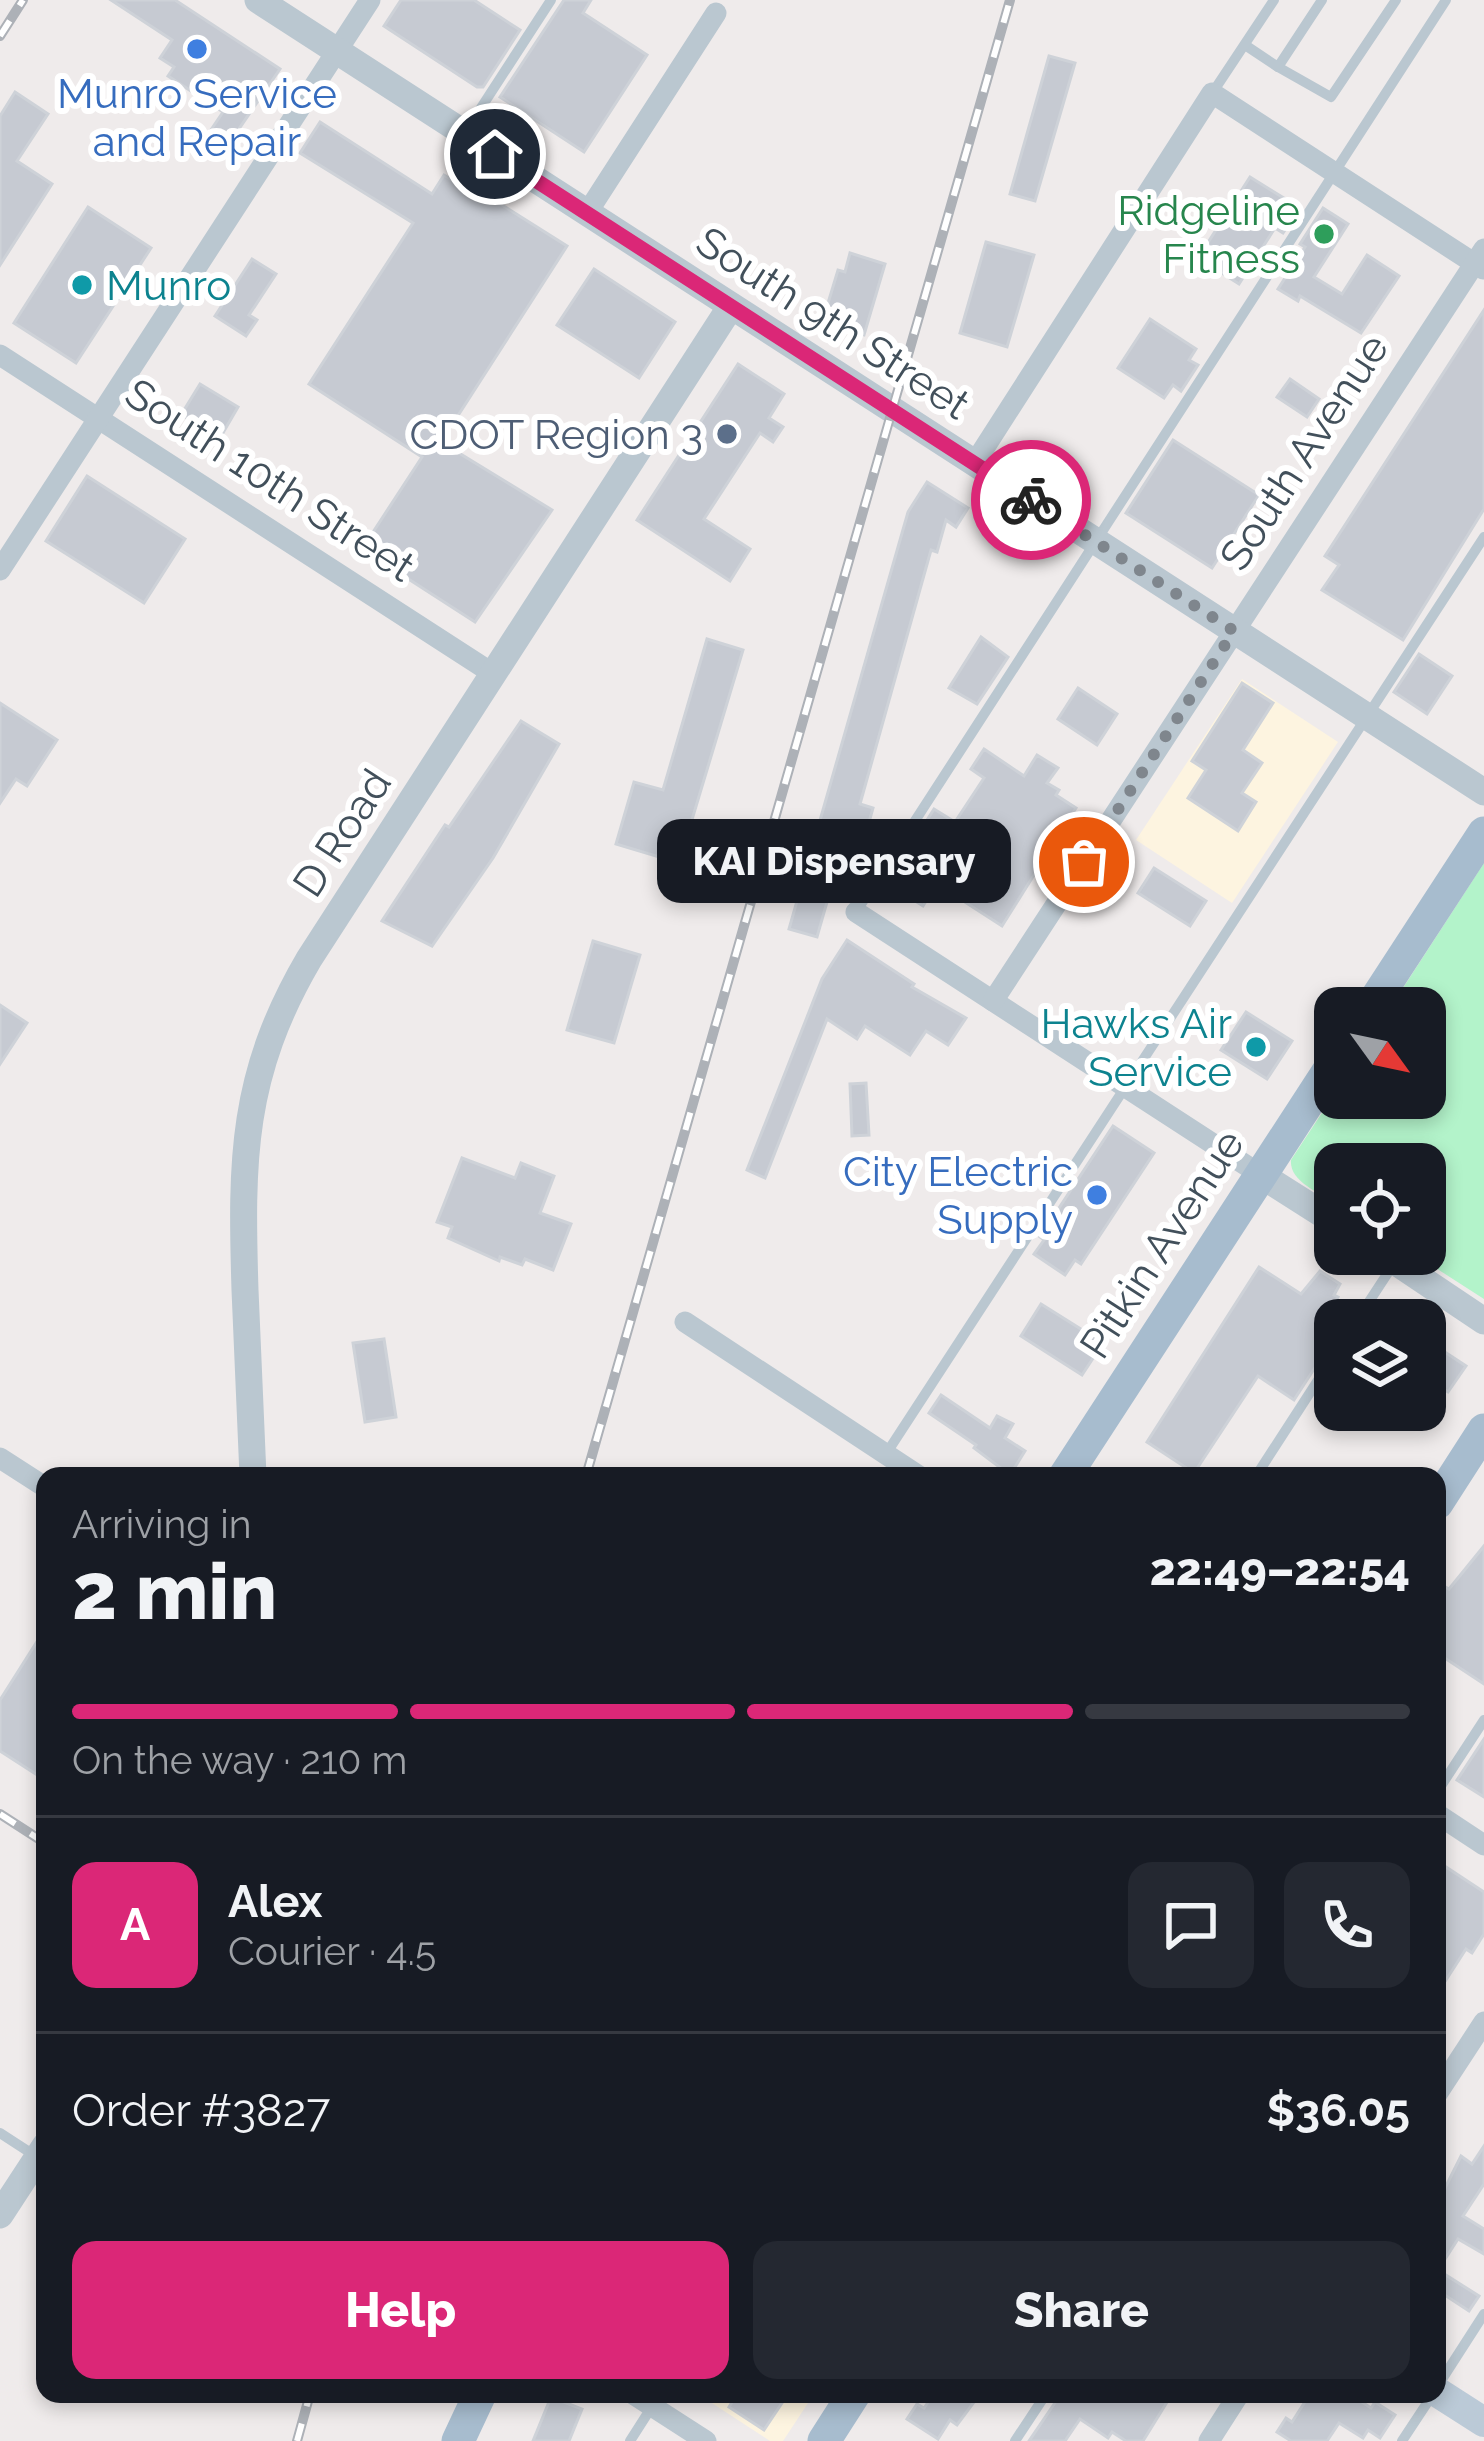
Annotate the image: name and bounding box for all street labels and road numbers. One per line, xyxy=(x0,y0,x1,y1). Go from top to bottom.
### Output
street label: South 9th Street xyxy=(688,217,978,429)
street label: South Avenue xyxy=(1210,325,1398,579)
street label: South 10th Street xyxy=(117,368,423,592)
street label: D Road xyxy=(283,760,401,906)
street label: Pitkin Avenue xyxy=(1070,1121,1254,1367)

